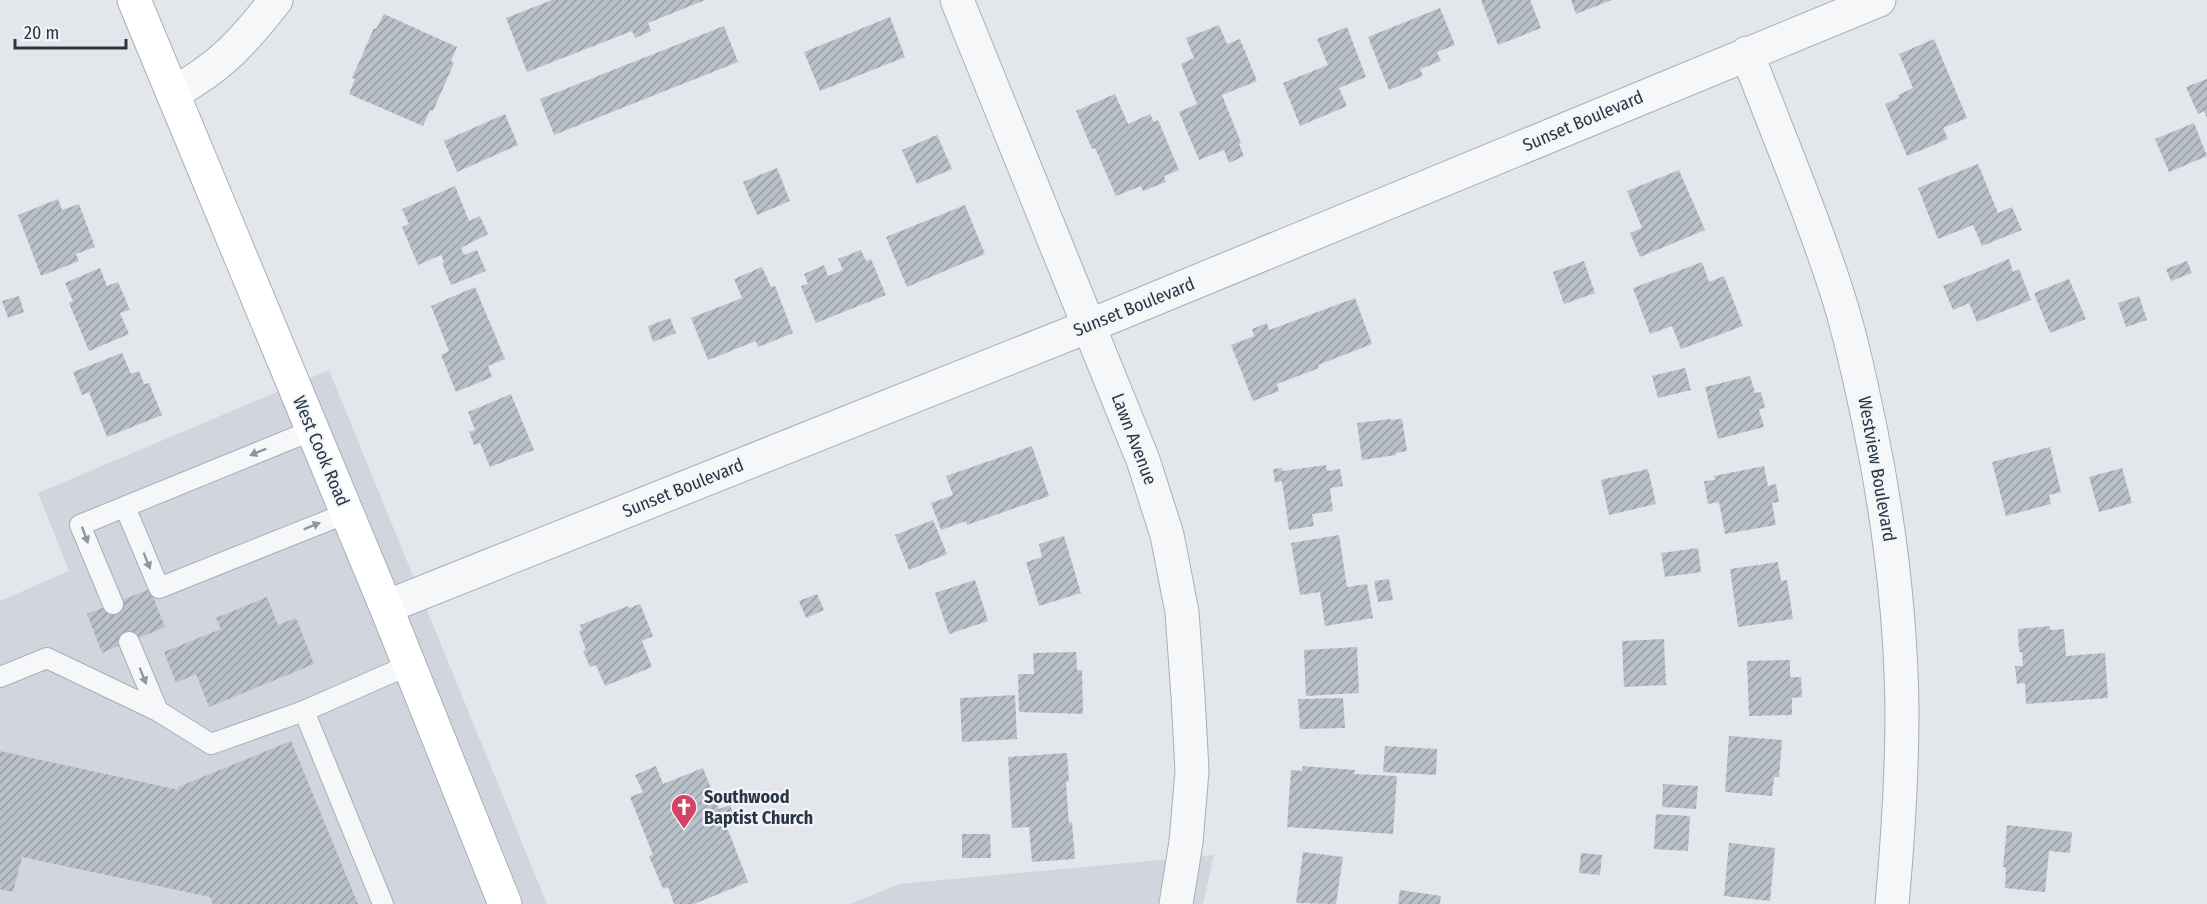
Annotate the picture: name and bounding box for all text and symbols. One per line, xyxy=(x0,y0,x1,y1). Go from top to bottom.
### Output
scale bar xyxy=(15,12,126,50)
text: 20 m xyxy=(24,22,59,44)
street label: Sunset Boulevard xyxy=(1519,86,1647,156)
street label: Sunset Boulevard xyxy=(1070,273,1198,341)
street label: Lawn Avenue xyxy=(1106,390,1162,488)
street label: West Cook Road xyxy=(288,393,354,509)
street label: Westview Boulevard xyxy=(1853,395,1901,543)
one-way arrow xyxy=(249,447,267,457)
street label: Sunset Boulevard xyxy=(619,454,747,522)
one-way arrow xyxy=(304,521,322,531)
one-way arrow xyxy=(80,526,90,544)
one-way arrow xyxy=(143,552,152,570)
one-way arrow xyxy=(138,668,148,686)
place label: Southwood Baptist Church xyxy=(704,786,813,829)
church icon: Southwood Baptist Church xyxy=(669,792,699,830)

